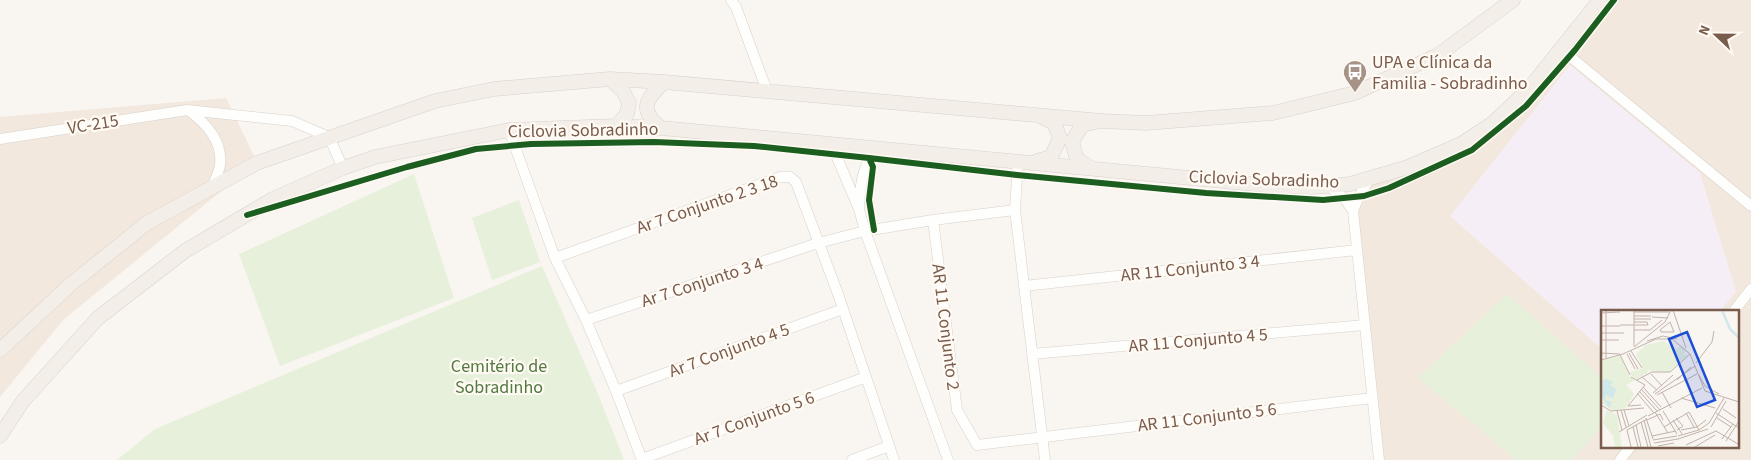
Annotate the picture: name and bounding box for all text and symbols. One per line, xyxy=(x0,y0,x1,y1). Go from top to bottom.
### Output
north arrow xyxy=(1691,10,1741,60)
text: N xyxy=(1694,22,1716,39)
place label: UPA e Clínica da Familia - Sobradinho xyxy=(1372,50,1528,96)
bus stop icon: UPA e Clínica da Familia - Sobradinho xyxy=(1342,59,1368,93)
street label: VC-215 xyxy=(66,108,120,141)
street label: Ciclovia Sobradinho xyxy=(507,117,659,144)
street label: Ciclovia Sobradinho xyxy=(1188,164,1340,195)
street label: Ar 7 Conjunto 2 3 18 xyxy=(633,168,781,240)
street label: AR 11 Conjunto 3 4 xyxy=(1119,249,1261,288)
street label: Ar 7 Conjunto 3 4 xyxy=(638,251,766,314)
street label: AR 11 Conjunto 2 xyxy=(925,262,966,392)
inset map xyxy=(1601,310,1738,448)
street label: Ar 7 Conjunto 4 5 xyxy=(665,317,793,384)
street label: AR 11 Conjunto 4 5 xyxy=(1127,322,1269,359)
park label: Cemitério de Sobradinho xyxy=(451,354,547,400)
street label: Ar 7 Conjunto 5 6 xyxy=(690,385,818,452)
street label: AR 11 Conjunto 5 6 xyxy=(1136,397,1278,438)

